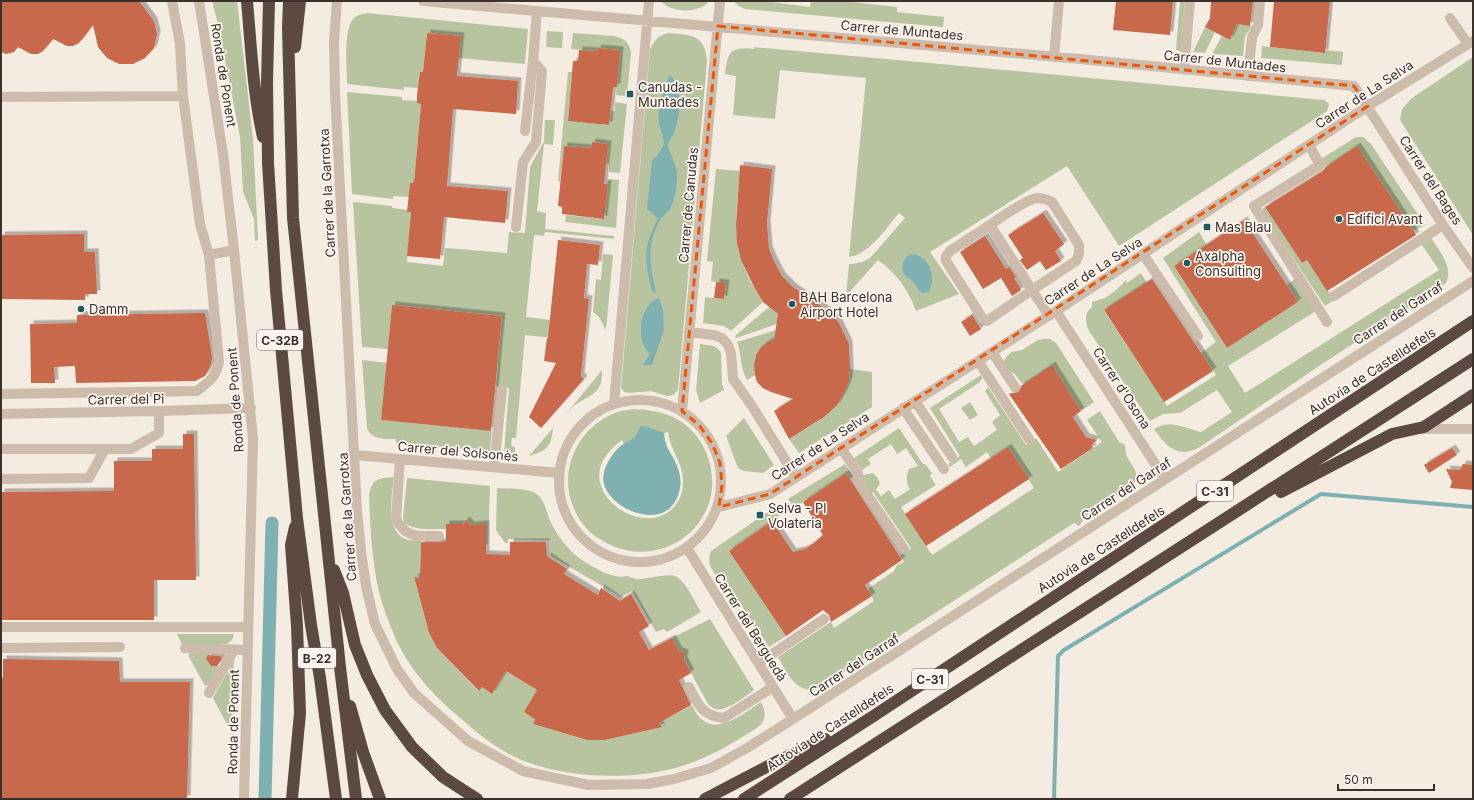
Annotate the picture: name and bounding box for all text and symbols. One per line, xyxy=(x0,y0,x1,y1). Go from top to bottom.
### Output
street label: Carrer de Muntades xyxy=(840,17,964,43)
street label: Ronda de Ponent xyxy=(208,22,240,128)
street label: Carrer de Muntades xyxy=(1163,47,1287,75)
street label: Carrer de La Selva xyxy=(1312,56,1416,132)
place label: Canudas - Muntades xyxy=(638,79,702,110)
marker: Canudas - Muntades xyxy=(625,89,635,99)
street label: Carrer de la Garrotxa xyxy=(316,128,338,258)
street label: Carrer del Bages xyxy=(1396,132,1466,228)
street label: Carrer de Canudas xyxy=(675,146,701,264)
place label: Edifici Avant xyxy=(1347,211,1423,227)
marker: Edifici Avant xyxy=(1334,214,1344,224)
place label: Mas Blau xyxy=(1215,219,1271,235)
marker: Mas Blau xyxy=(1202,222,1212,232)
street label: Carrer de La Selva xyxy=(1041,233,1145,309)
place label: Axalpha Consulting xyxy=(1195,248,1261,279)
marker: Axalpha Consulting xyxy=(1182,258,1192,268)
street label: Carrer del Garraf xyxy=(1350,278,1446,348)
place label: BAH Barcelona Airport Hotel xyxy=(800,289,892,320)
marker: BAH Barcelona Airport Hotel xyxy=(787,299,797,309)
place label: Damm xyxy=(89,301,128,317)
marker: Damm xyxy=(76,304,86,314)
street label: Autovia de Castelldefels xyxy=(1306,324,1439,418)
road number: C-32B xyxy=(257,330,303,350)
street label: Carrer d'Osona xyxy=(1090,344,1154,432)
street label: Ronda de Ponent xyxy=(223,347,247,453)
street label: Carrer del Pi xyxy=(88,390,164,408)
street label: Carrer de La Selva xyxy=(768,408,872,484)
street label: Carrer del Solsonès xyxy=(397,438,519,464)
street label: Carrer de la Garrotxa xyxy=(335,452,359,582)
street label: Carrer del Garraf xyxy=(1078,454,1174,524)
road number: C-31 xyxy=(1197,481,1233,501)
place label: Selva - Pl Volateria xyxy=(768,500,826,531)
street label: Autovia de Castelldefels xyxy=(1035,502,1168,596)
marker: Selva - Pl Volateria xyxy=(755,510,765,520)
street label: Carrer del Berguedà xyxy=(711,570,791,684)
street label: Carrer del Garraf xyxy=(806,630,902,700)
road number: B-22 xyxy=(298,648,336,668)
street label: Ronda de Ponent xyxy=(224,669,242,775)
road number: C-31 xyxy=(912,669,948,689)
street label: Autovia de Castelldefels xyxy=(764,680,897,774)
scale bar xyxy=(1338,766,1434,792)
text: 50 m xyxy=(1344,772,1373,787)

